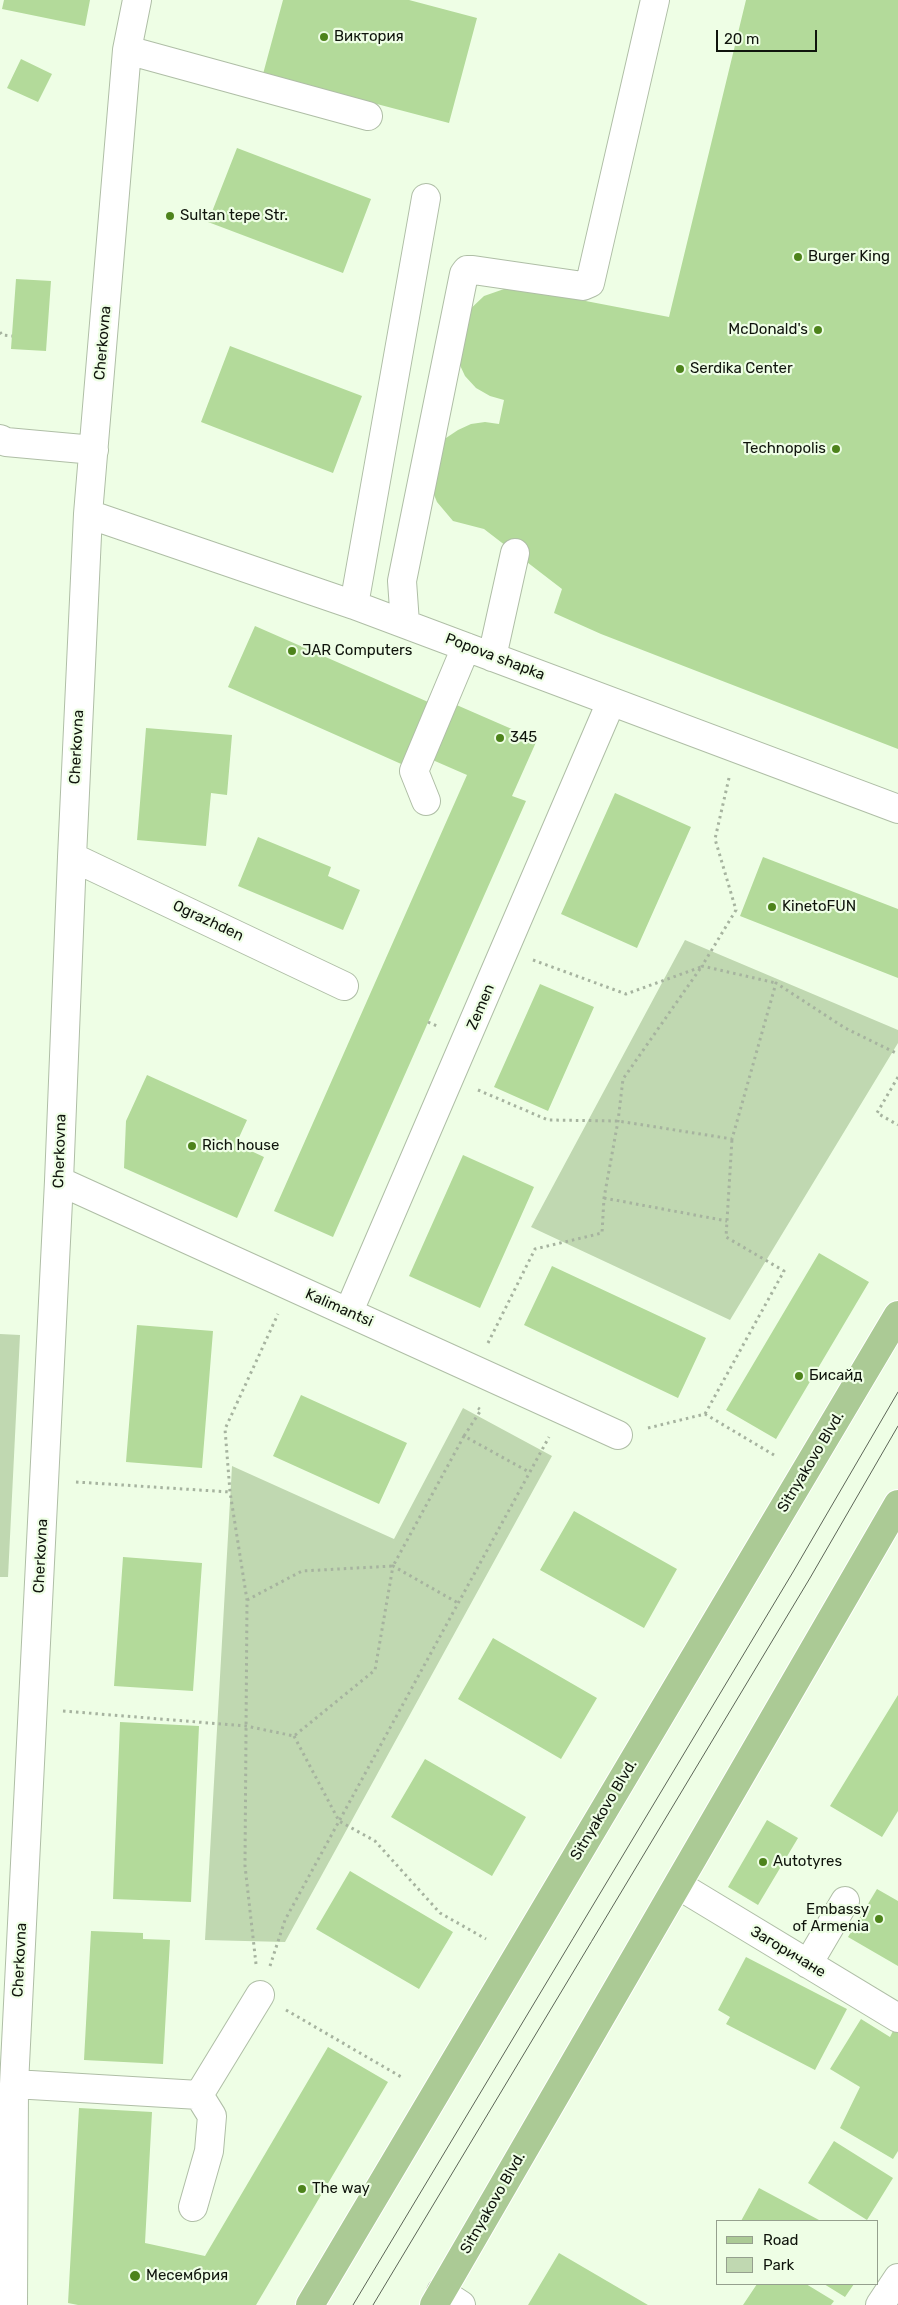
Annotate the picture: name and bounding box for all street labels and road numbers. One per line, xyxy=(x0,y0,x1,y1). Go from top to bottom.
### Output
street label: Cherkovna xyxy=(91,305,115,381)
street label: Popova shapka xyxy=(443,630,547,684)
street label: Cherkovna xyxy=(66,709,88,785)
street label: Ograzhden xyxy=(170,897,246,945)
street label: Zemen xyxy=(463,981,499,1033)
street label: Cherkovna xyxy=(50,1113,70,1189)
street label: Kalimantsi xyxy=(302,1285,376,1331)
street label: Sitnyakovo Blvd. xyxy=(774,1408,848,1516)
street label: Cherkovna xyxy=(30,1518,52,1594)
street label: Sitnyakovo Blvd. xyxy=(567,1756,641,1864)
street label: Cherkovna xyxy=(9,1922,31,1998)
street label: Загоричане xyxy=(747,1922,829,1982)
street label: Sitnyakovo Blvd. xyxy=(457,2149,529,2257)

